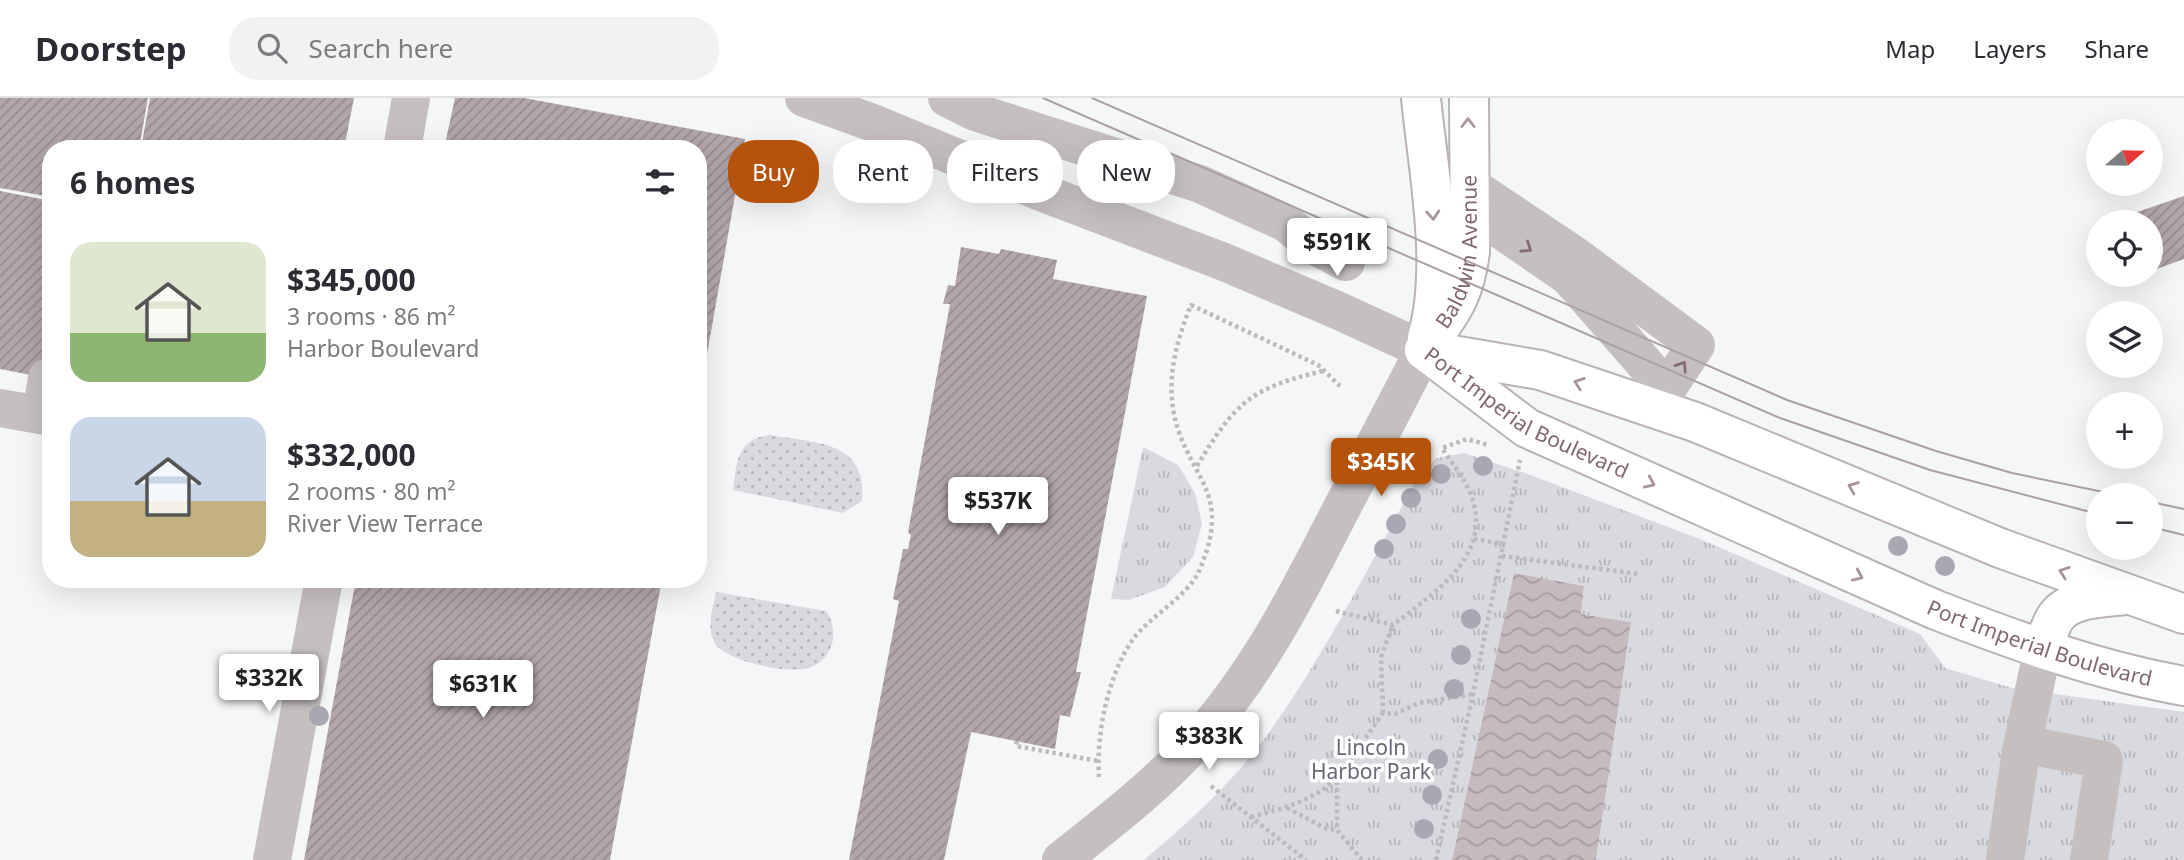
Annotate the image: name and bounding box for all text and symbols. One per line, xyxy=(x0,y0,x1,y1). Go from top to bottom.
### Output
search box xyxy=(229,17,719,80)
text: Doorstep xyxy=(35,26,187,71)
icon: search xyxy=(253,29,291,67)
text: Search here xyxy=(309,30,453,66)
text: Map xyxy=(1885,32,1935,65)
text: Layers xyxy=(1973,32,2047,65)
text: Share xyxy=(2085,32,2149,65)
one-way arrow xyxy=(1461,118,1476,129)
north arrow xyxy=(2086,119,2163,196)
map controls xyxy=(2086,119,2163,560)
chip: Buy xyxy=(728,140,819,203)
chip: Rent xyxy=(833,140,933,203)
chip: Filters xyxy=(947,140,1063,203)
chip: New xyxy=(1077,140,1175,203)
text: 6 homes xyxy=(70,162,195,203)
icon: filters xyxy=(641,163,679,201)
street label: Baldwin Avenue xyxy=(1429,175,1483,334)
one-way arrow xyxy=(1425,209,1440,220)
button: locate xyxy=(2086,210,2163,287)
pin: $591K xyxy=(1288,218,1386,278)
text: $591K xyxy=(1303,225,1371,257)
one-way arrow xyxy=(1519,240,1532,252)
text: $345,000 xyxy=(287,259,416,300)
icon: home xyxy=(126,270,210,354)
text: 3 rooms · 86 m² xyxy=(287,300,456,332)
button: layers xyxy=(2086,301,2163,378)
text: Harbor Boulevard xyxy=(287,332,479,364)
street label: Port Imperial Boulevard xyxy=(1419,340,1633,484)
one-way arrow xyxy=(1674,361,1687,374)
one-way arrow xyxy=(1574,377,1586,392)
button: + xyxy=(2086,392,2163,469)
text: $332,000 xyxy=(287,434,416,475)
pin: $345K xyxy=(1332,438,1430,498)
icon: home xyxy=(126,445,210,529)
text: $345K xyxy=(1347,445,1415,477)
text: 2 rooms · 80 m² xyxy=(287,475,456,507)
one-way arrow xyxy=(1643,475,1656,489)
pin: $537K xyxy=(949,478,1047,537)
one-way arrow xyxy=(1847,481,1860,495)
button: − xyxy=(2086,483,2163,560)
text: $537K xyxy=(964,484,1032,516)
text: River View Terrace xyxy=(287,507,483,539)
one-way arrow xyxy=(2058,566,2070,580)
one-way arrow xyxy=(1851,568,1863,582)
street label: Port Imperial Boulevard xyxy=(1923,593,2155,692)
pin: $332K xyxy=(220,654,318,714)
pin: $631K xyxy=(434,660,532,720)
text: $332K xyxy=(235,661,303,693)
text: $631K xyxy=(449,667,517,699)
pin: $383K xyxy=(1160,712,1258,772)
text: $383K xyxy=(1175,719,1243,751)
park label: Lincoln Harbor Park xyxy=(1311,733,1432,785)

